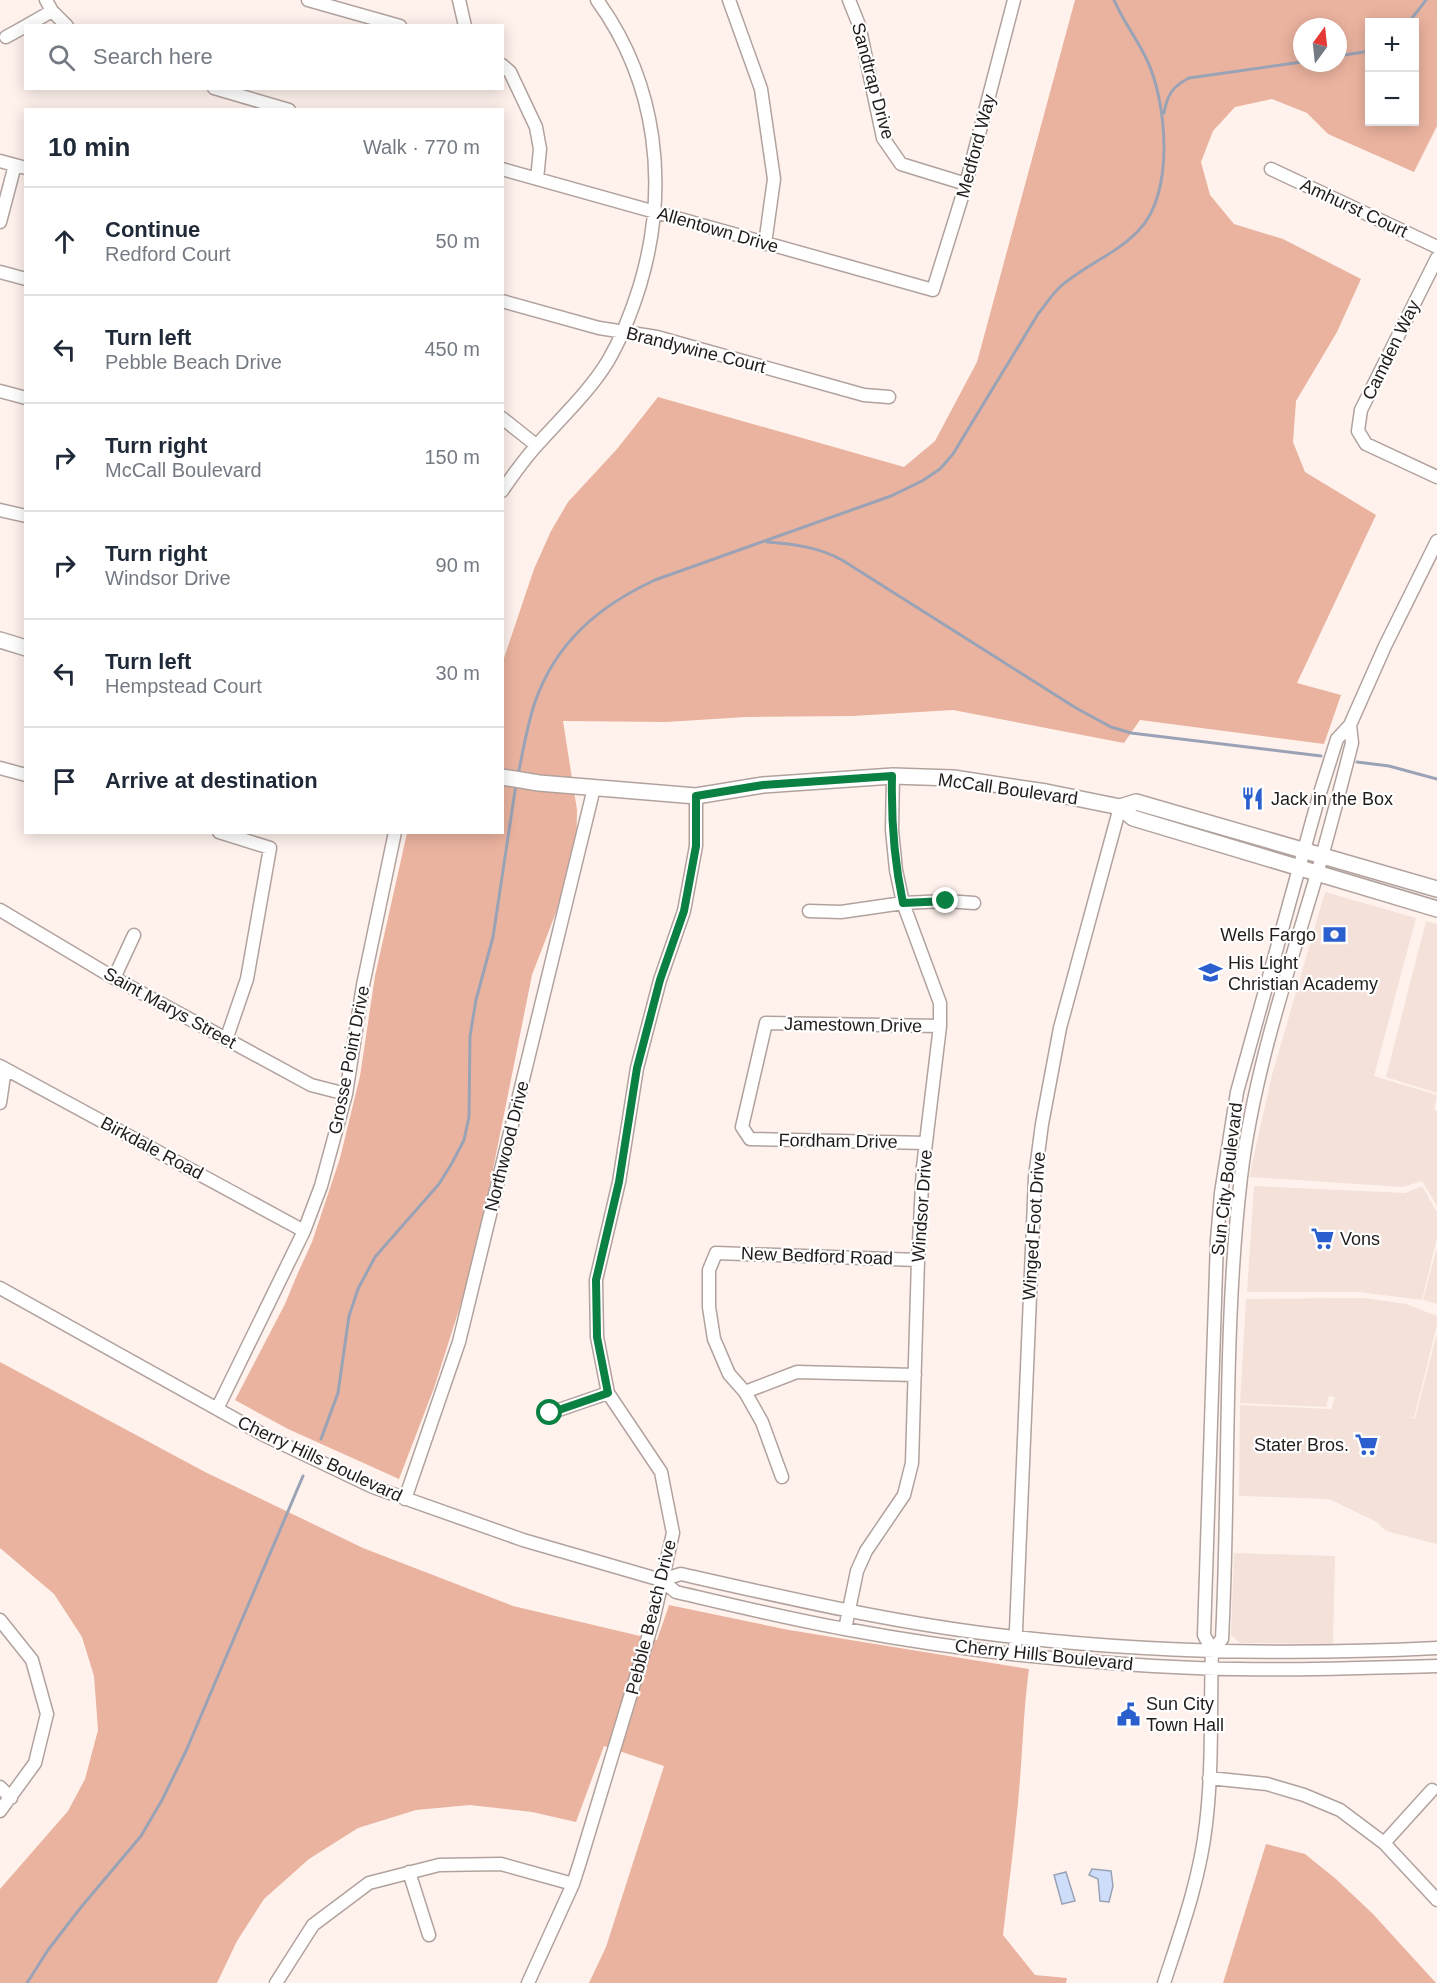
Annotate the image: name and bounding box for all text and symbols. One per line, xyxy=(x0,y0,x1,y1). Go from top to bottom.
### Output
north arrow xyxy=(1293,18,1347,72)
map controls xyxy=(1365,18,1419,126)
button: + xyxy=(1365,18,1419,72)
street label: Sandtrap Drive xyxy=(848,20,898,142)
search box xyxy=(24,24,504,90)
icon: search xyxy=(45,41,78,74)
text: Search here xyxy=(93,44,213,69)
button: − xyxy=(1365,72,1419,126)
street label: Medford Way xyxy=(953,92,999,200)
text: 10 min xyxy=(48,132,130,162)
text: Walk · 770 m xyxy=(363,136,480,158)
street label: Amhurst Court xyxy=(1297,174,1411,242)
street label: Allentown Drive xyxy=(655,203,781,257)
text: Continue xyxy=(105,217,200,242)
icon: ahead xyxy=(48,225,81,258)
text: 50 m xyxy=(436,230,480,252)
text: Redford Court xyxy=(105,243,231,265)
street label: Camden Way xyxy=(1358,297,1424,403)
street label: Brandywine Court xyxy=(624,323,768,377)
text: Turn left xyxy=(105,325,191,350)
icon: left xyxy=(48,333,81,366)
text: 450 m xyxy=(424,338,480,360)
text: Pebble Beach Drive xyxy=(105,351,282,373)
text: Turn right xyxy=(105,433,207,458)
icon: right xyxy=(48,441,81,474)
text: 150 m xyxy=(424,446,480,468)
text: McCall Boulevard xyxy=(105,459,262,481)
text: Turn right xyxy=(105,541,207,566)
icon: right xyxy=(48,549,81,582)
text: 90 m xyxy=(436,554,480,576)
text: Windsor Drive xyxy=(105,567,231,589)
text: Turn left xyxy=(105,649,191,674)
icon: left xyxy=(48,657,81,690)
text: 30 m xyxy=(436,662,480,684)
text: Hempstead Court xyxy=(105,675,262,697)
icon: arrive xyxy=(48,765,81,798)
text: Arrive at destination xyxy=(105,768,318,793)
street label: McCall Boulevard xyxy=(937,769,1079,809)
restaurant icon: Jack in the Box xyxy=(1240,786,1266,812)
place label: Jack in the Box xyxy=(1271,789,1393,809)
route end xyxy=(932,887,958,913)
bank icon: Wells Fargo xyxy=(1321,922,1347,948)
place label: Wells Fargo xyxy=(1220,925,1316,945)
place label: His Light Christian Academy xyxy=(1228,953,1378,994)
school or university icon: His Light Christian Academy xyxy=(1197,960,1223,986)
street label: Saint Marys Street xyxy=(100,963,240,1053)
street label: Grosse Point Drive xyxy=(325,984,373,1136)
street label: Jamestown Drive xyxy=(784,1014,922,1036)
street label: Northwood Drive xyxy=(481,1079,533,1213)
street label: Sun City Boulevard xyxy=(1208,1101,1246,1257)
street label: Birkdale Road xyxy=(97,1113,207,1183)
street label: Fordham Drive xyxy=(778,1130,898,1152)
street label: Windsor Drive xyxy=(908,1149,936,1263)
street label: Winged Foot Drive xyxy=(1019,1151,1049,1301)
supermarket icon: Vons xyxy=(1309,1226,1335,1252)
place label: Vons xyxy=(1340,1229,1380,1249)
street label: New Bedford Road xyxy=(741,1243,893,1269)
route start xyxy=(536,1399,562,1425)
street label: Cherry Hills Boulevard xyxy=(235,1412,405,1506)
supermarket icon: Stater Bros. xyxy=(1354,1432,1380,1458)
place label: Stater Bros. xyxy=(1254,1435,1349,1455)
street label: Pebble Beach Drive xyxy=(622,1537,680,1697)
street label: Cherry Hills Boulevard xyxy=(954,1636,1134,1674)
place label: Sun City Town Hall xyxy=(1146,1694,1224,1735)
public building icon: Sun City Town Hall xyxy=(1115,1701,1141,1727)

